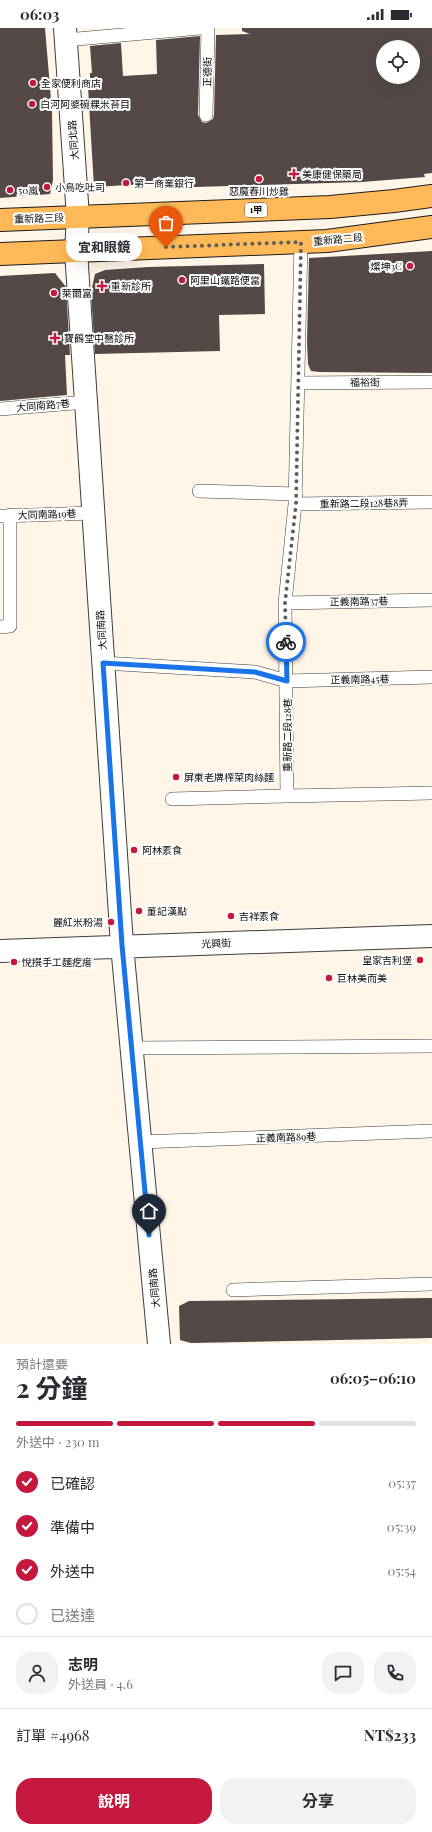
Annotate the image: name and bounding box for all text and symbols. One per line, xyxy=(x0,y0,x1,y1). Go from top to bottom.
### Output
text: 06:03 xyxy=(20,4,59,24)
map controls xyxy=(376,40,420,84)
button: locate xyxy=(376,40,420,84)
street label: 正德街 xyxy=(200,57,214,87)
place label: 全家便利商店 xyxy=(41,76,101,90)
marker: 全家便利商店 xyxy=(28,78,38,88)
place label: 白河阿婆碗粿米苔目 xyxy=(40,97,130,111)
marker: 白河阿婆碗粿米苔目 xyxy=(27,99,37,109)
street label: 大同北路 xyxy=(65,120,81,160)
place label: 美康健保藥局 xyxy=(302,167,362,181)
marker: 美康健保藥局 xyxy=(289,169,299,179)
marker: 惡魔春川炒雞 xyxy=(254,174,264,184)
place label: 第一商業銀行 xyxy=(134,176,194,190)
marker: 第一商業銀行 xyxy=(121,178,131,188)
place label: 小鳥吃吐司 xyxy=(55,180,105,194)
marker: 小鳥吃吐司 xyxy=(42,182,52,192)
place label: 50嵐 xyxy=(18,183,38,197)
place label: 惡魔春川炒雞 xyxy=(229,184,289,198)
marker: 50嵐 xyxy=(5,185,15,195)
road number: 1甲 xyxy=(245,203,267,217)
pin xyxy=(149,206,183,247)
street label: 重新路三段 xyxy=(14,210,64,226)
icon: bag xyxy=(155,212,177,234)
street label: 重新路二段 xyxy=(312,230,364,248)
callout: 宜和眼鏡 xyxy=(66,233,142,261)
text: 宜和眼鏡 xyxy=(78,238,130,255)
place label: 燦坤3C xyxy=(371,259,402,273)
marker: 燦坤3C xyxy=(405,261,415,271)
place label: 阿里山鐵路便當 xyxy=(190,273,260,287)
marker: 阿里山鐵路便當 xyxy=(177,275,187,285)
place label: 重新診所 xyxy=(111,279,151,293)
marker: 重新診所 xyxy=(96,280,108,292)
place label: 萊爾富 xyxy=(62,286,92,300)
marker: 萊爾富 xyxy=(49,288,59,298)
place label: 寶鶴堂中醫診所 xyxy=(64,331,134,345)
marker: 寶鶴堂中醫診所 xyxy=(49,332,61,344)
street label: 福裕街 xyxy=(350,375,380,389)
street label: 大同南路7巷 xyxy=(15,396,71,414)
street label: 重新路二段128巷8弄 xyxy=(319,495,409,511)
street label: 大同南路19巷 xyxy=(17,506,77,522)
street label: 正義南路37巷 xyxy=(330,593,388,609)
street label: 大同南路 xyxy=(93,610,109,650)
courier xyxy=(266,622,306,662)
icon: bike xyxy=(275,631,297,653)
street label: 正義南路45巷 xyxy=(330,671,390,687)
street label: 重新路二段128巷 xyxy=(280,698,294,772)
place label: 屏東老牌榨菜肉絲麵 xyxy=(184,770,274,784)
marker: 屏東老牌榨菜肉絲麵 xyxy=(171,772,181,782)
place label: 阿林素食 xyxy=(142,843,182,857)
marker: 阿林素食 xyxy=(129,845,139,855)
place label: 董記漢點 xyxy=(147,904,187,918)
marker: 董記漢點 xyxy=(134,906,144,916)
place label: 吉祥素食 xyxy=(239,909,279,923)
marker: 吉祥素食 xyxy=(226,911,236,921)
place label: 麗紅米粉湯 xyxy=(53,915,103,929)
marker: 麗紅米粉湯 xyxy=(106,917,116,927)
street label: 光興街 xyxy=(201,935,231,951)
place label: 皇家吉利堡 xyxy=(362,953,412,967)
place label: 悅撰手工麵疙瘩 xyxy=(22,955,92,969)
marker: 皇家吉利堡 xyxy=(415,955,425,965)
marker: 悅撰手工麵疙瘩 xyxy=(9,957,19,967)
place label: 巨林美而美 xyxy=(337,971,387,985)
marker: 巨林美而美 xyxy=(324,973,334,983)
street label: 正義南路89巷 xyxy=(256,1129,316,1145)
pin xyxy=(132,1194,166,1235)
icon: home xyxy=(138,1200,160,1222)
street label: 大同南路 xyxy=(145,1267,163,1309)
text: 預計還要 xyxy=(16,1355,68,1372)
text: 06:05–06:10 xyxy=(330,1368,416,1388)
text: 2 分鐘 xyxy=(16,1370,87,1405)
text: 外送中 · 230 m xyxy=(16,1433,100,1450)
icon: check xyxy=(16,1471,38,1493)
text: 已確認 xyxy=(50,1473,95,1493)
text: 05:37 xyxy=(388,1474,416,1491)
icon: check xyxy=(16,1515,38,1537)
text: 準備中 xyxy=(50,1517,95,1537)
text: 05:39 xyxy=(387,1518,416,1535)
icon: check xyxy=(16,1559,38,1581)
text: 外送中 xyxy=(50,1561,95,1581)
text: 05:54 xyxy=(388,1562,416,1579)
text: 已送達 xyxy=(50,1605,95,1625)
button: person xyxy=(16,1652,58,1694)
button: chat xyxy=(322,1652,364,1694)
button: phone xyxy=(374,1652,416,1694)
text: 志明 xyxy=(68,1654,98,1674)
text: 外送員 · 4.6 xyxy=(68,1675,133,1692)
text: 訂單 #4968 xyxy=(16,1725,90,1745)
text: NT$233 xyxy=(364,1725,416,1745)
button: 說明 xyxy=(16,1778,212,1824)
button: 分享 xyxy=(220,1778,416,1824)

